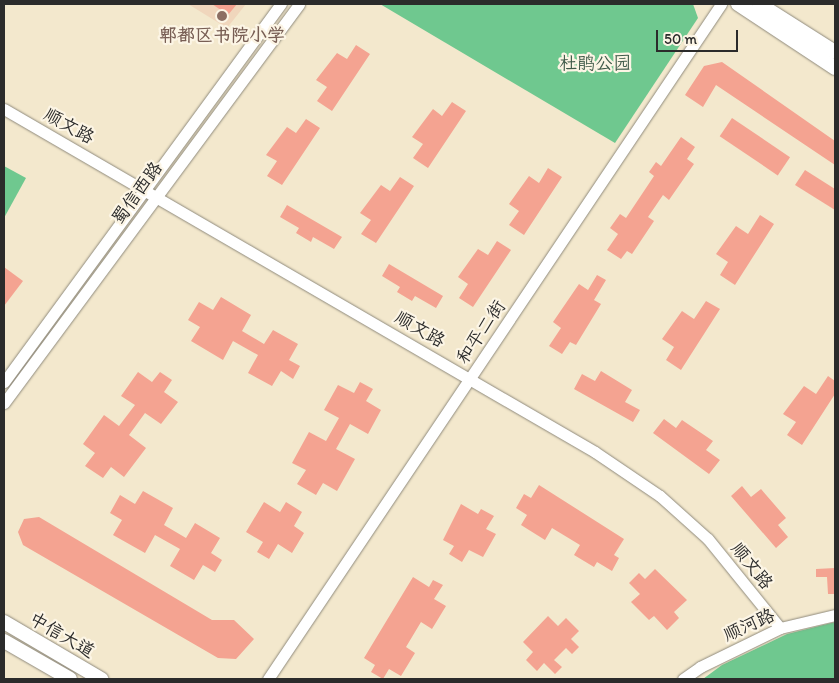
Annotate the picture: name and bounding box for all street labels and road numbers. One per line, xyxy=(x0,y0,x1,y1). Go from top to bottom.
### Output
street label: 顺文路 xyxy=(40,103,98,149)
street label: 蜀信西路 xyxy=(107,158,167,228)
street label: 和平二街 xyxy=(452,296,510,368)
street label: 顺文路 xyxy=(391,306,449,352)
street label: 顺文路 xyxy=(727,538,777,594)
street label: 顺河路 xyxy=(720,604,778,646)
street label: 中信大道 xyxy=(25,608,99,662)

